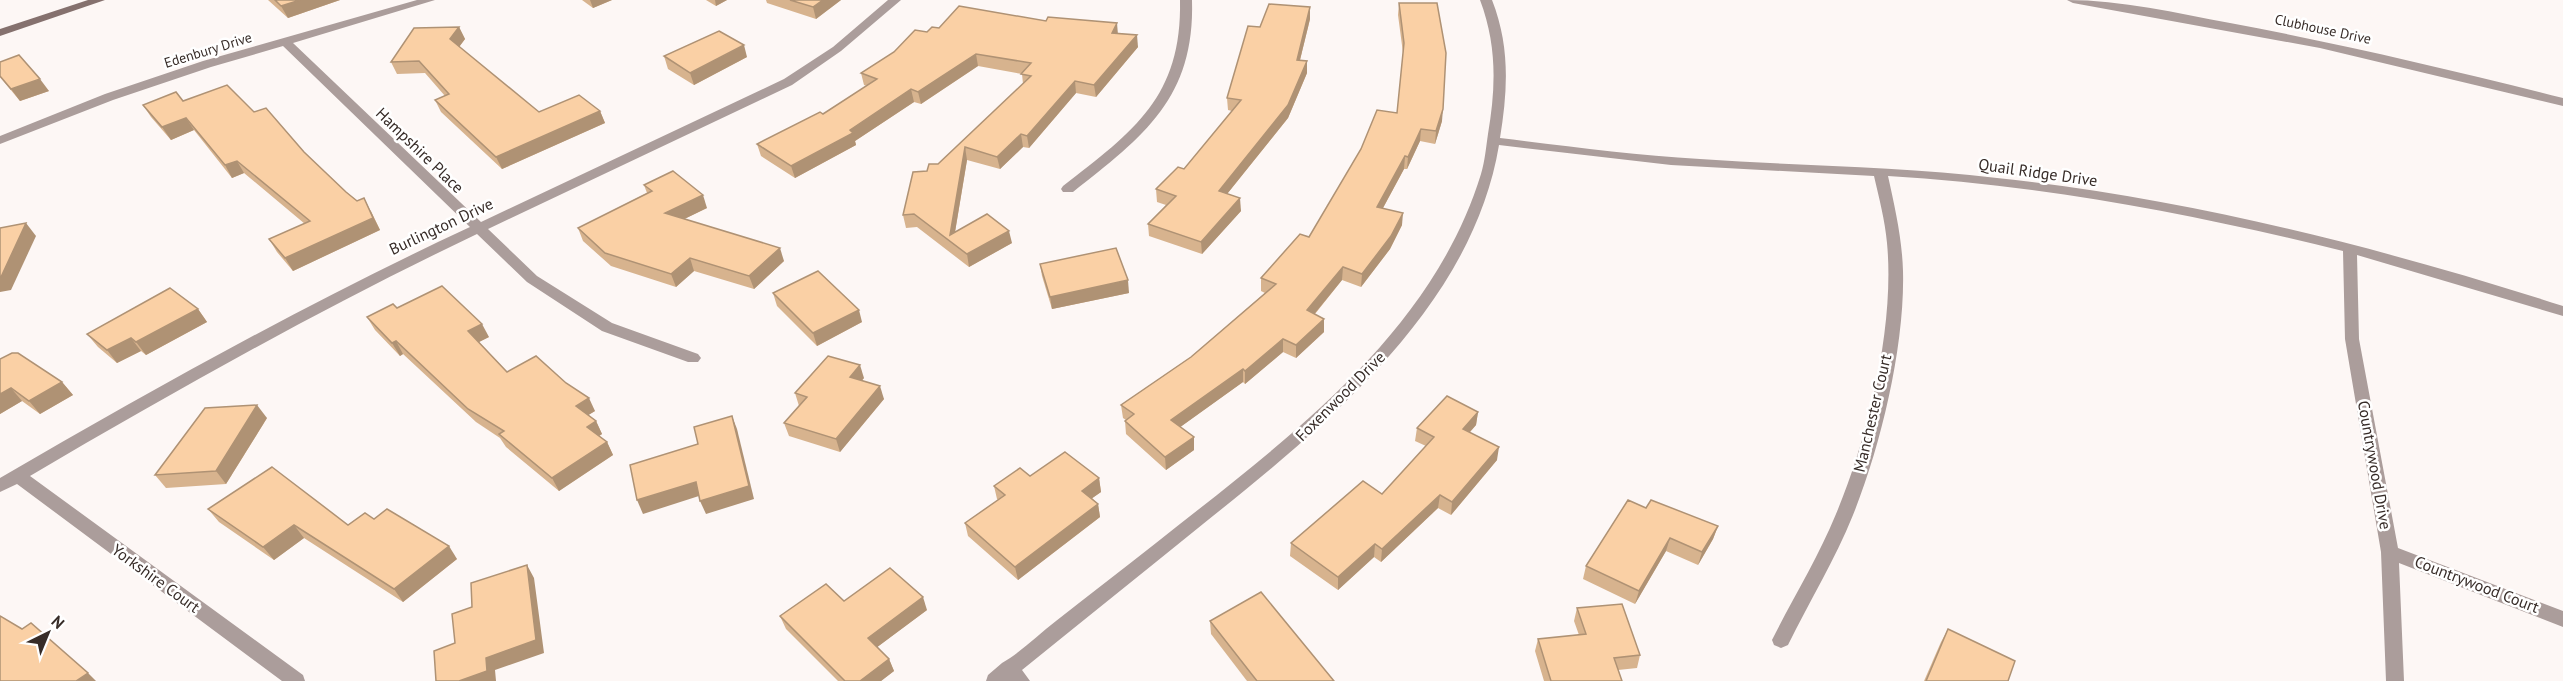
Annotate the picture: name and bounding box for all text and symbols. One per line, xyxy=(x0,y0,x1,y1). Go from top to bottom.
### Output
street label: Clubhouse Drive xyxy=(2273,10,2373,48)
street label: Edenbury Drive xyxy=(162,28,254,72)
street label: Hampshire Place xyxy=(372,103,468,197)
street label: Quail Ridge Drive xyxy=(1977,154,2099,190)
street label: Burlington Drive xyxy=(386,193,496,259)
street label: Foxenwood Drive xyxy=(1291,347,1389,445)
street label: Manchester Court xyxy=(1849,352,1895,474)
street label: Countrywood Drive xyxy=(2354,399,2396,531)
street label: Yorkshire Court xyxy=(108,539,204,617)
street label: Countrywood Court xyxy=(2412,551,2543,617)
north arrow xyxy=(18,603,78,663)
text: N xyxy=(48,611,69,633)

